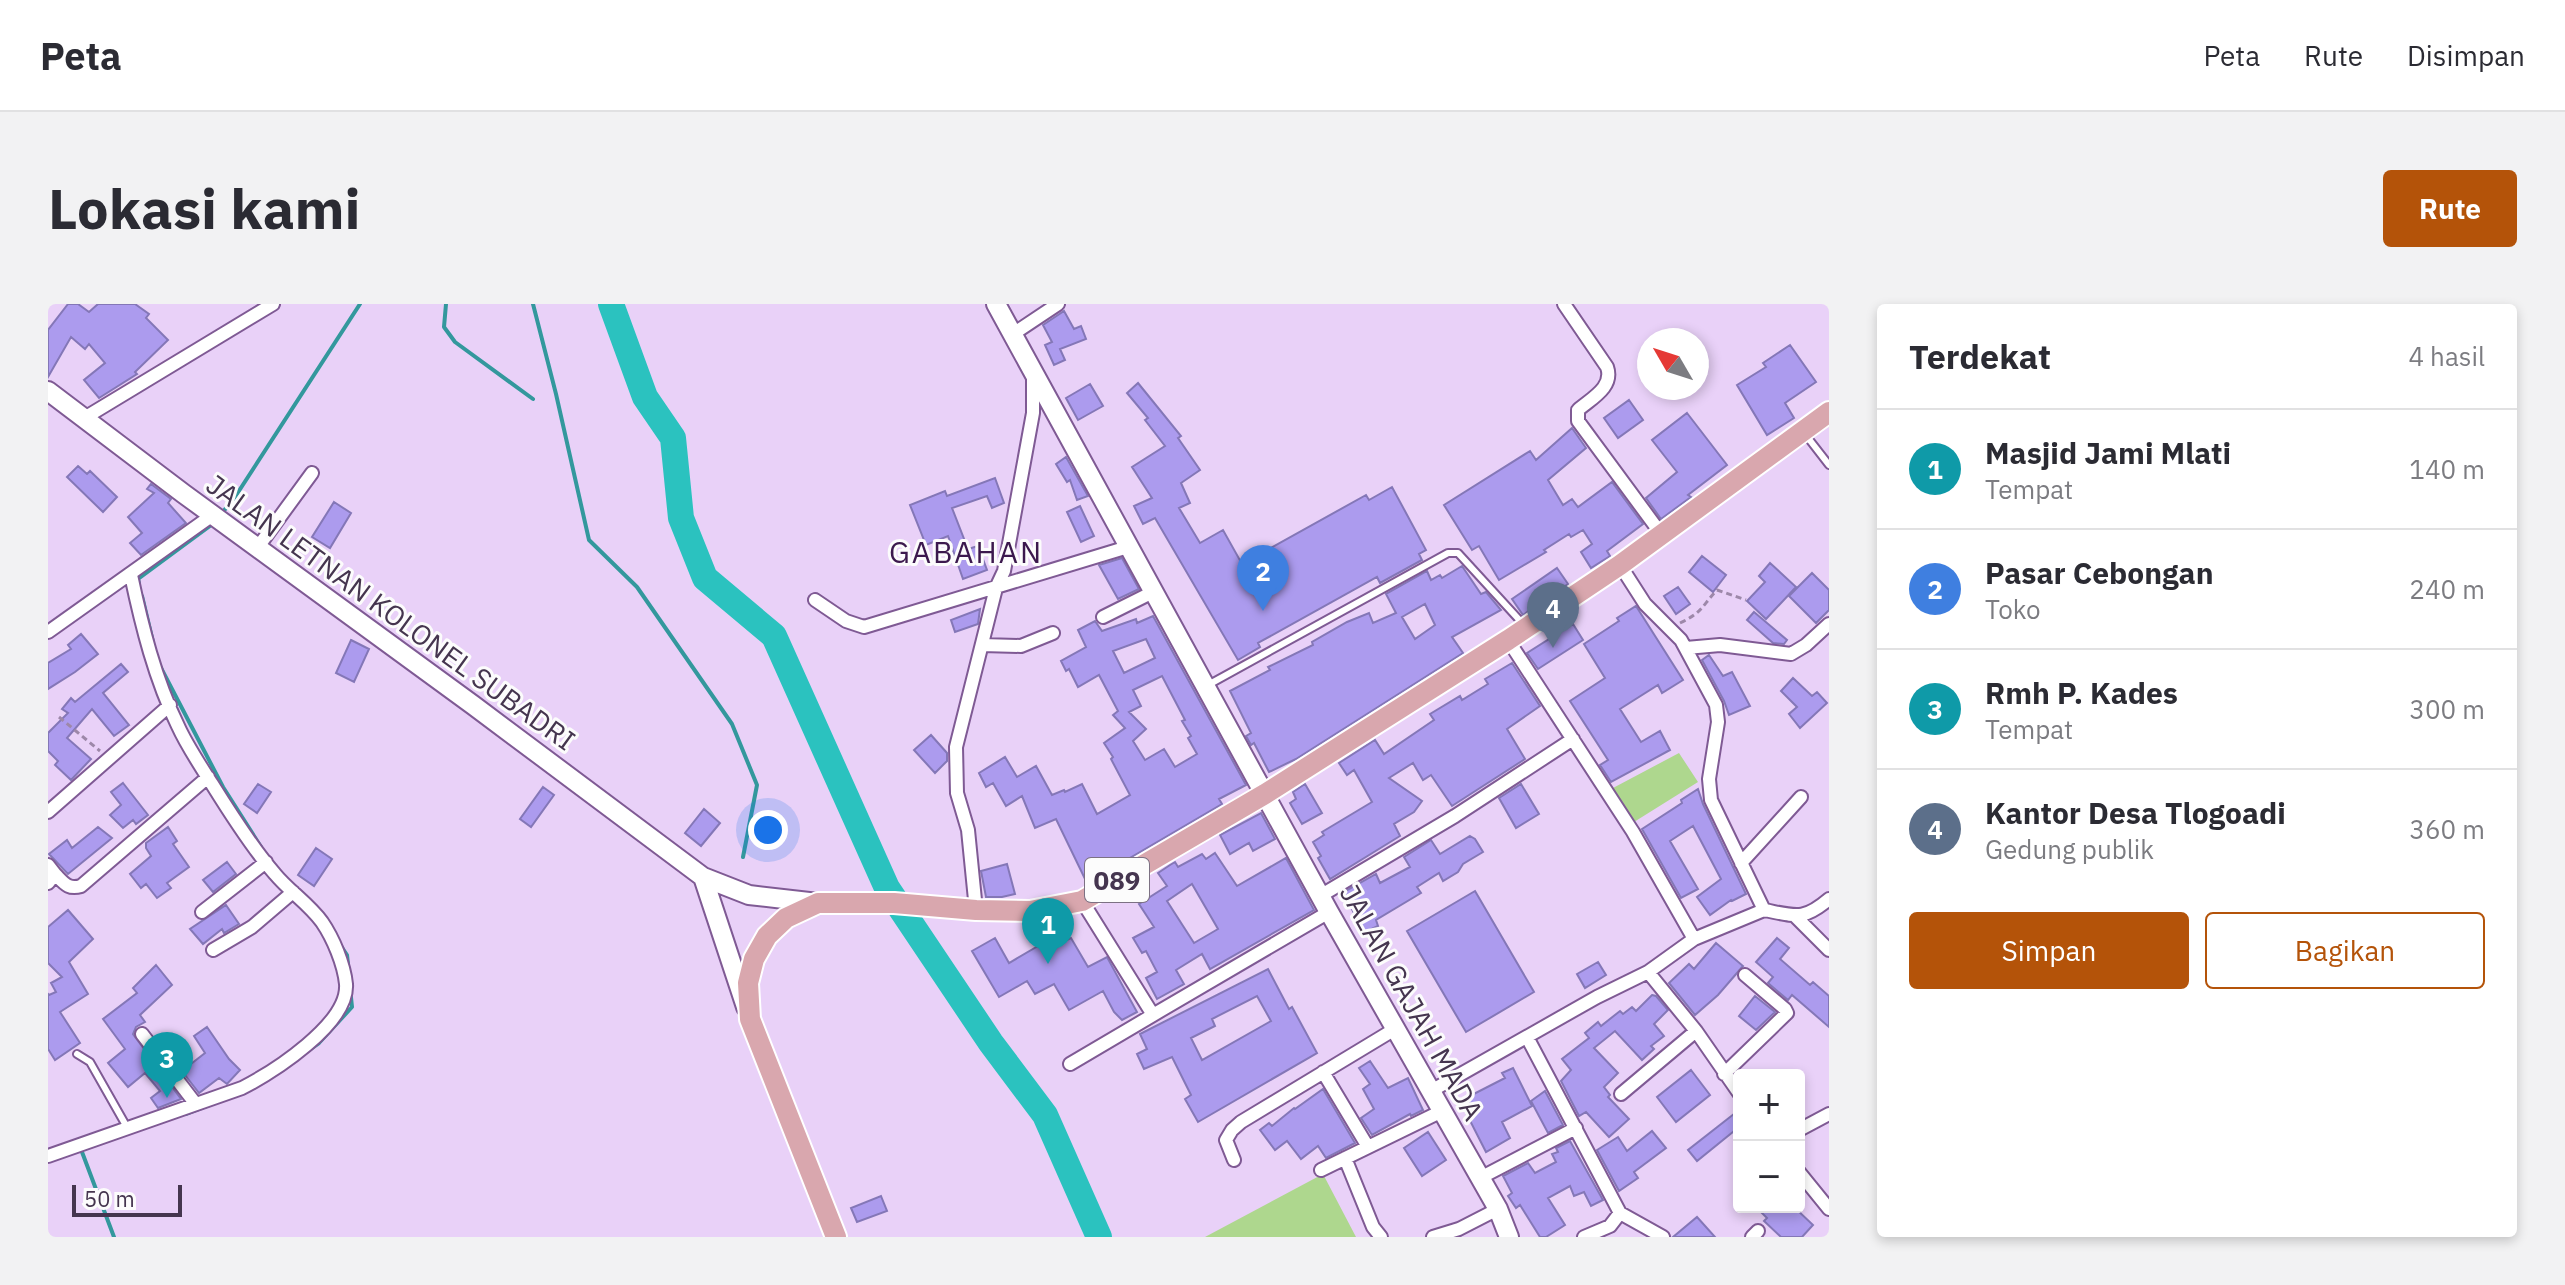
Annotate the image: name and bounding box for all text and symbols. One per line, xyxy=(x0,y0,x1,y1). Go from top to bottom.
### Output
text: Peta xyxy=(40,31,122,80)
text: Peta xyxy=(2204,37,2260,74)
text: Rute xyxy=(2304,37,2363,74)
text: Disimpan xyxy=(2407,37,2525,74)
button: Rute xyxy=(2383,170,2517,247)
text: Lokasi kami xyxy=(48,172,361,244)
north arrow xyxy=(1637,328,1709,400)
text: Terdekat xyxy=(1909,334,2051,378)
text: 4 hasil xyxy=(2408,339,2485,373)
text: Masjid Jami Mlati xyxy=(1985,433,2231,472)
text: 1 xyxy=(1927,452,1943,486)
text: 140 m xyxy=(2409,452,2485,486)
street label: JALAN LETNAN KOLONEL SUBADRI xyxy=(199,466,583,758)
text: Tempat xyxy=(1985,472,2073,506)
district label: GABAHAN xyxy=(889,532,1043,571)
pin: 2 xyxy=(1237,545,1289,611)
text: Pasar Cebongan xyxy=(1985,553,2214,592)
text: 2 xyxy=(1927,572,1943,606)
text: 240 m xyxy=(2409,572,2485,606)
pin: 4 xyxy=(1527,582,1579,648)
text: Toko xyxy=(1985,592,2041,626)
text: Rmh P. Kades xyxy=(1985,673,2178,712)
text: 3 xyxy=(1927,692,1943,726)
text: 300 m xyxy=(2409,692,2485,726)
text: Tempat xyxy=(1985,712,2073,746)
text: Kantor Desa Tlogoadi xyxy=(1985,793,2286,832)
your location xyxy=(748,810,788,850)
text: 4 xyxy=(1927,812,1943,846)
text: 360 m xyxy=(2409,812,2485,846)
text: Gedung publik xyxy=(1985,832,2154,866)
road number: 089 xyxy=(1085,858,1149,902)
street label: JALAN GAJAH MADA xyxy=(1332,878,1492,1126)
pin: 1 xyxy=(1022,898,1074,964)
button: Simpan xyxy=(1909,912,2189,989)
button: Bagikan xyxy=(2205,912,2485,989)
pin: 3 xyxy=(141,1032,193,1098)
map controls xyxy=(1733,1069,1805,1213)
button: + xyxy=(1733,1069,1805,1141)
button: − xyxy=(1733,1141,1805,1213)
scale bar xyxy=(72,1181,182,1217)
text: 50 m xyxy=(84,1184,135,1213)

